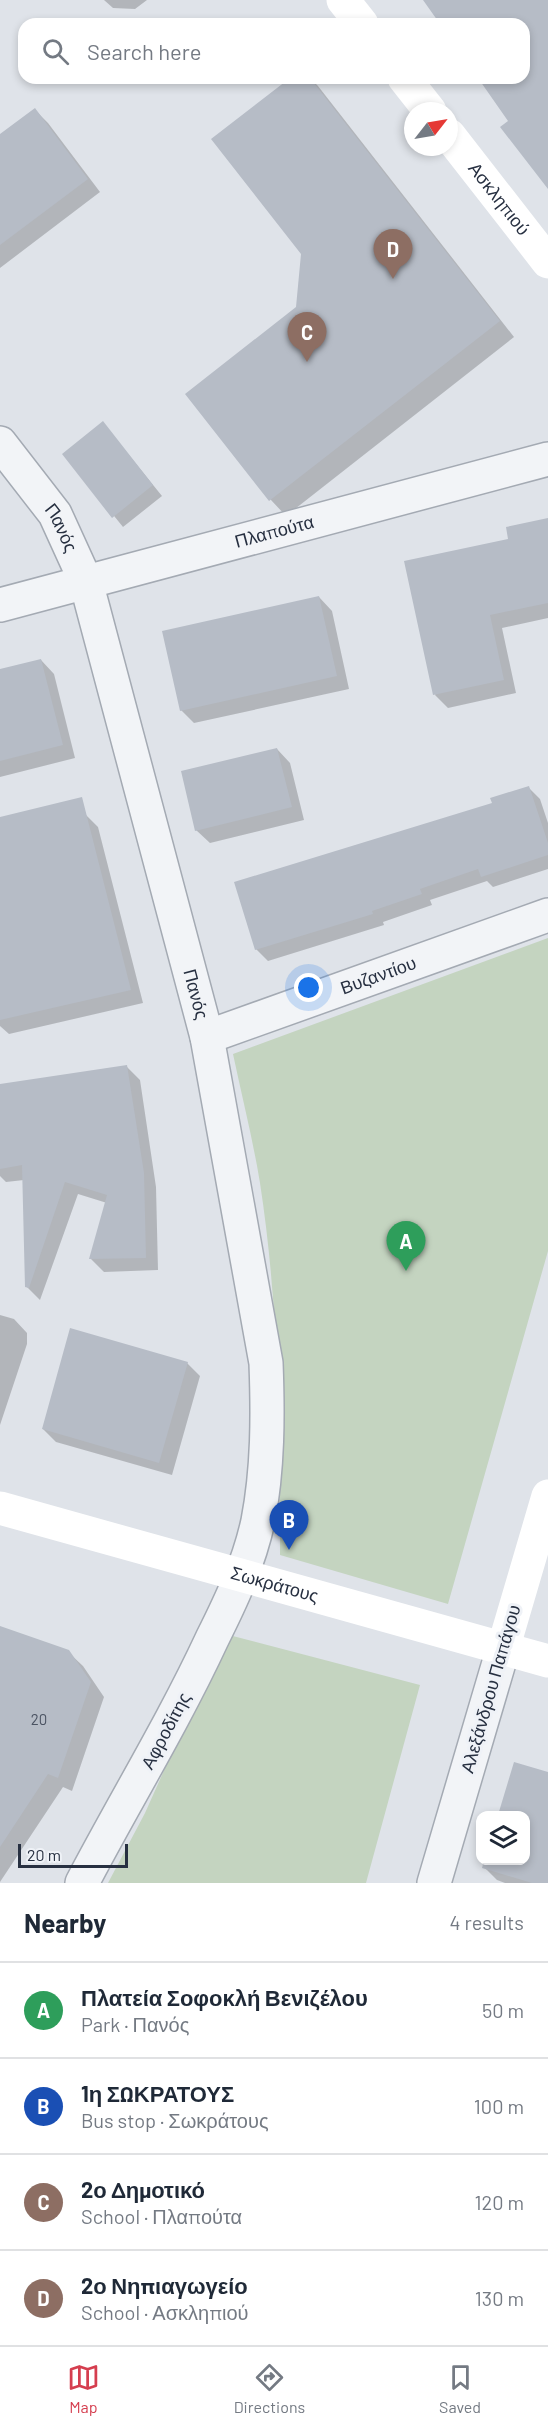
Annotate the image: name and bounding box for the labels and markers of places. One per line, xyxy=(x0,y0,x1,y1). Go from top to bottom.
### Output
pin: D xyxy=(374,230,412,279)
pin: C xyxy=(288,312,326,362)
pin: A xyxy=(386,1222,426,1271)
pin: B xyxy=(270,1500,308,1550)

